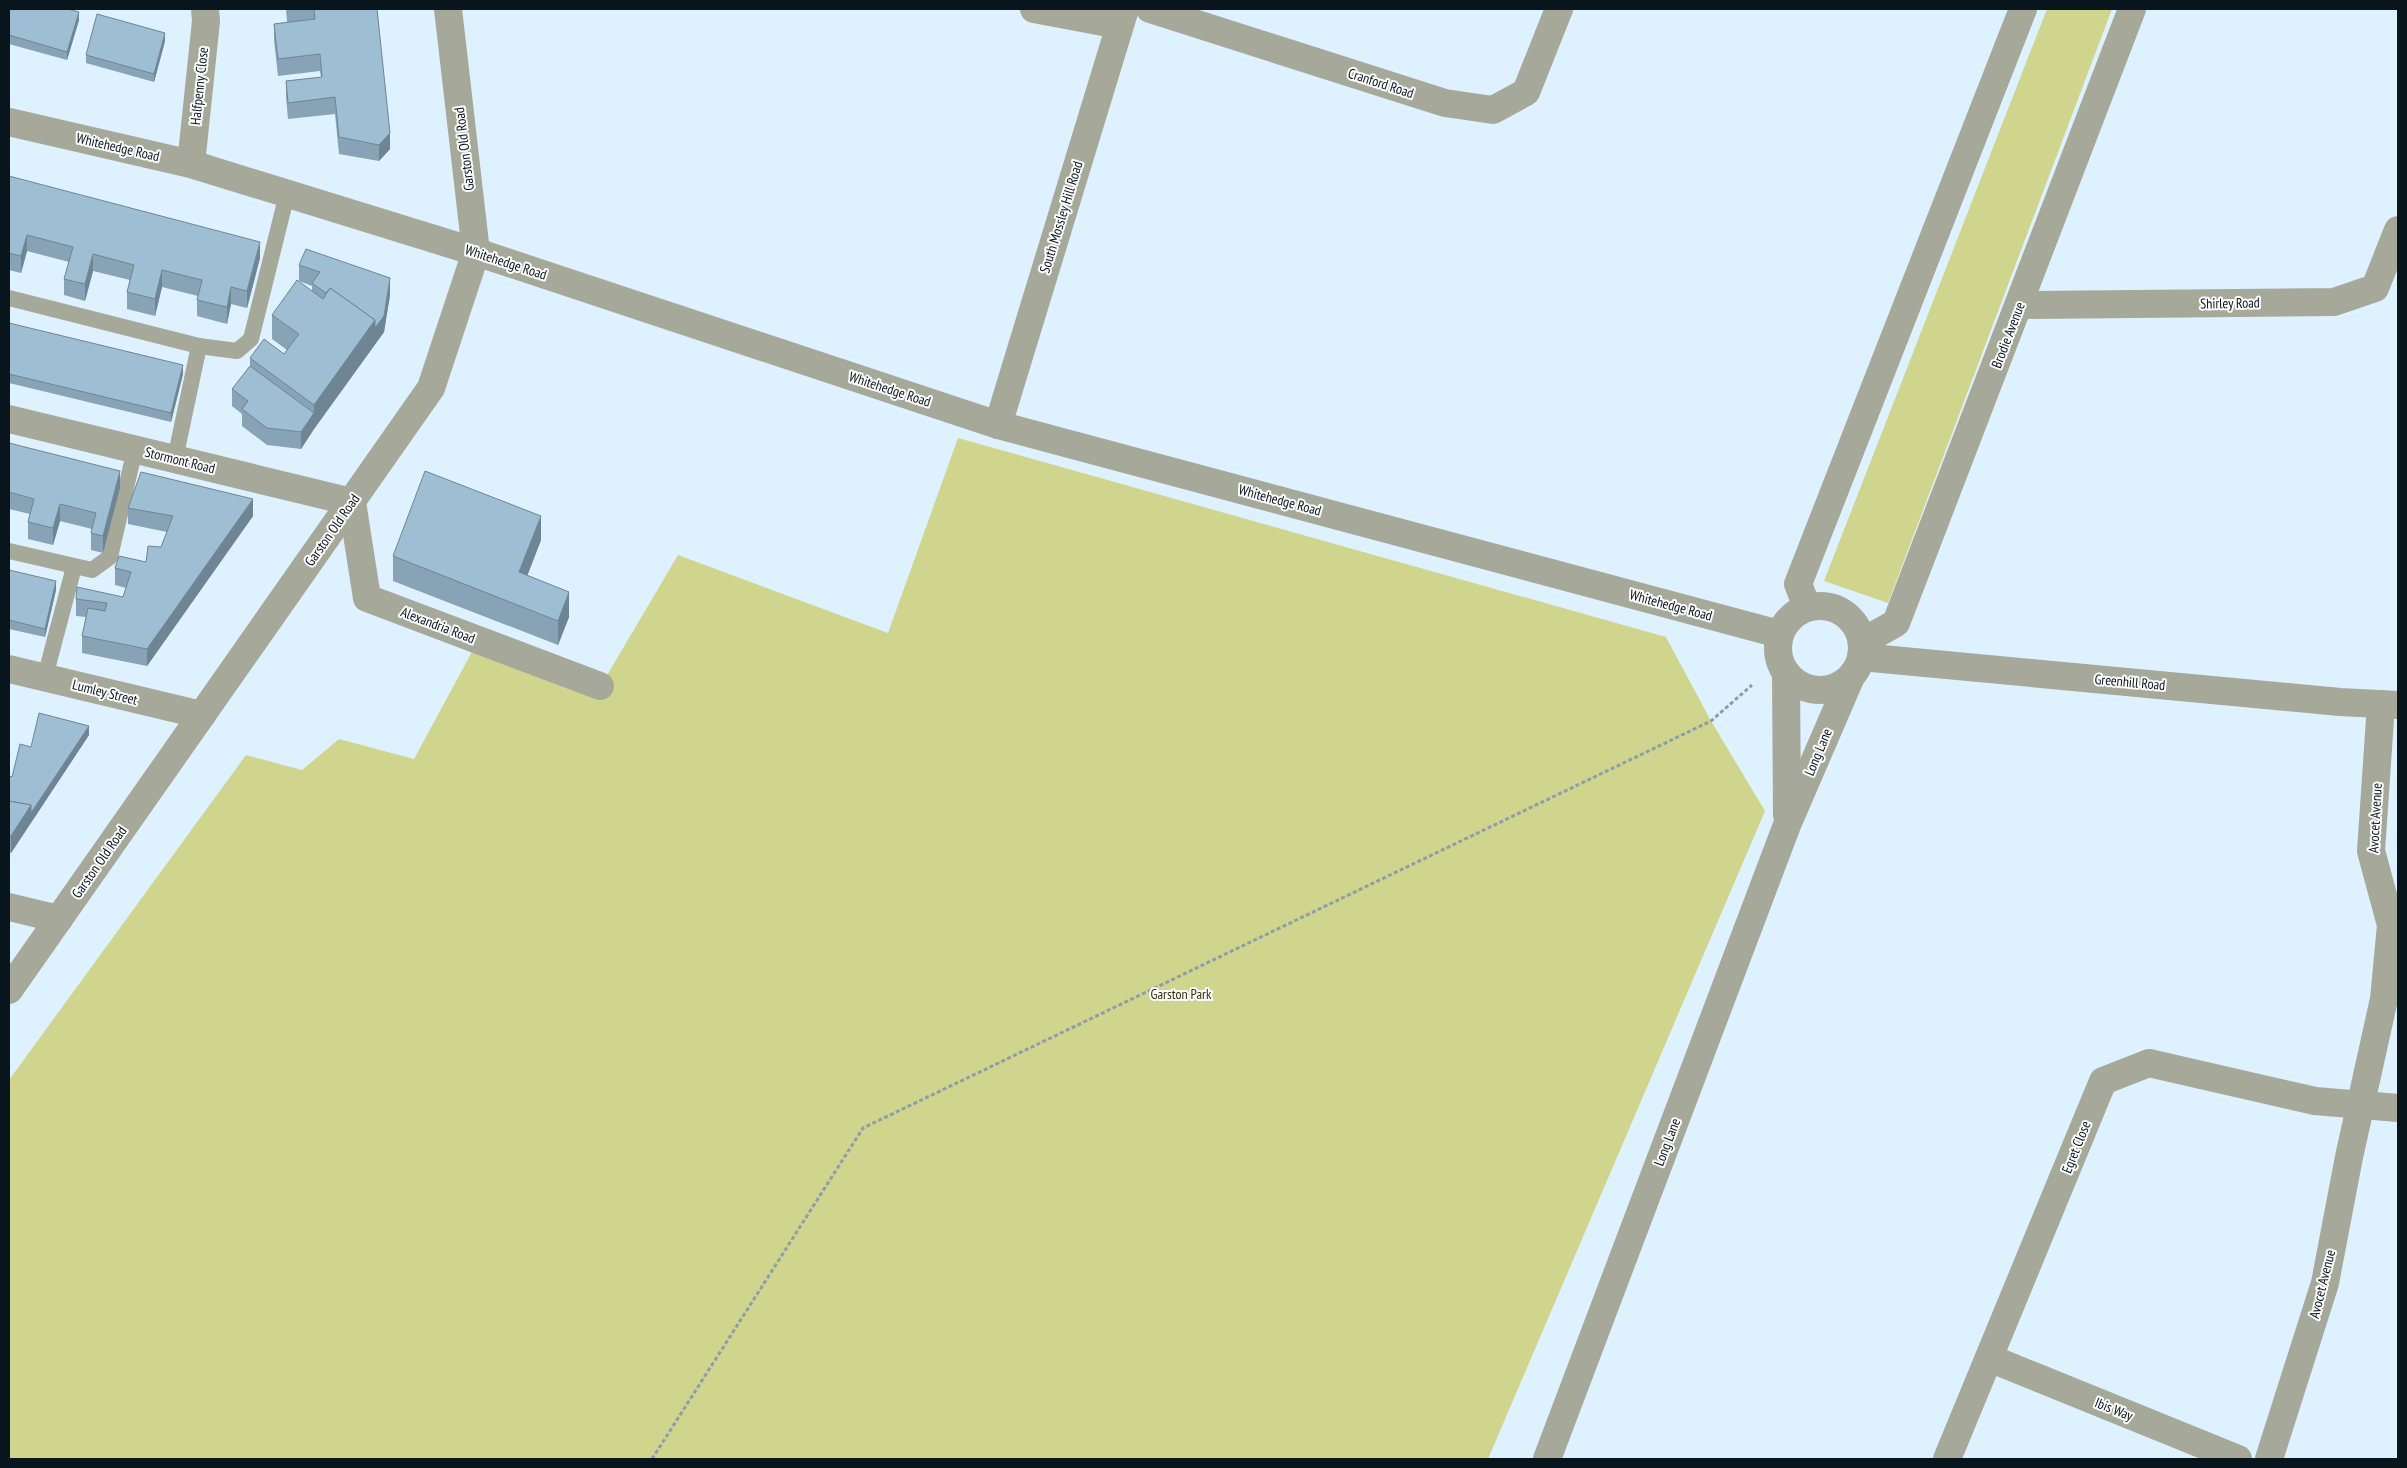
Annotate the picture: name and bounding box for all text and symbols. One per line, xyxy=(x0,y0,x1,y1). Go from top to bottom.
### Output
street label: Halfpenny Close xyxy=(186,46,212,126)
street label: Cranford Road xyxy=(1346,64,1416,102)
street label: Garston Old Road xyxy=(450,106,478,192)
street label: Whitehedge Road xyxy=(75,129,161,165)
street label: South Mossley Hill Road xyxy=(1035,159,1087,275)
street label: Whitehedge Road xyxy=(463,240,549,284)
street label: Shirley Road xyxy=(2200,293,2260,313)
street label: Brodie Avenue xyxy=(1987,299,2029,371)
street label: Whitehedge Road xyxy=(847,367,933,411)
street label: Stormont Road xyxy=(143,443,217,477)
street label: Whitehedge Road xyxy=(1237,480,1323,520)
street label: Garston Old Road xyxy=(301,491,363,569)
street label: Whitehedge Road xyxy=(1628,585,1714,625)
street label: Alexandria Road xyxy=(398,603,478,647)
street label: Greenhill Road xyxy=(2094,670,2166,694)
street label: Lumley Street xyxy=(71,675,140,709)
street label: Long Lane xyxy=(1800,725,1836,778)
street label: Avocet Avenue xyxy=(2364,782,2386,853)
street label: Garston Old Road xyxy=(68,823,130,901)
park label: Garston Park xyxy=(1151,985,1212,1003)
street label: Long Lane xyxy=(1650,1115,1684,1168)
street label: Egret Close xyxy=(2057,1118,2095,1176)
street label: Avocet Avenue xyxy=(2305,1248,2339,1320)
street label: Ibis Way xyxy=(2092,1393,2136,1425)

